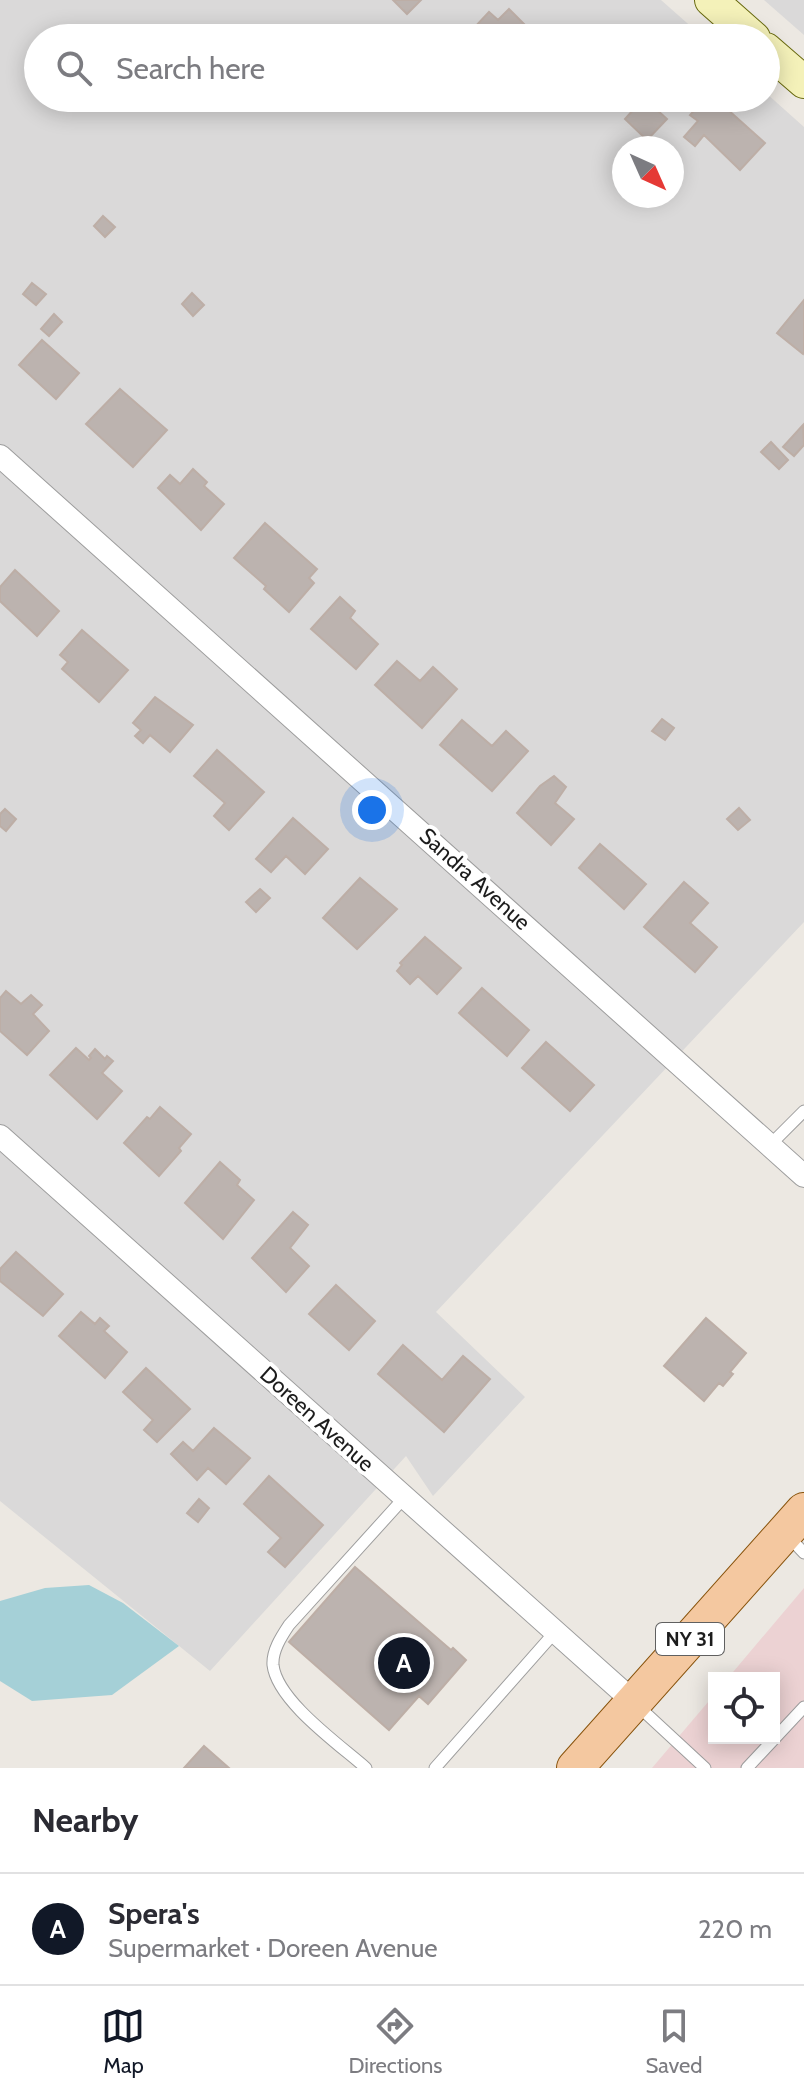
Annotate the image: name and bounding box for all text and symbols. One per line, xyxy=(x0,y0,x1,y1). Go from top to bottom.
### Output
search box xyxy=(24,24,780,112)
icon: search xyxy=(52,46,96,90)
text: Search here xyxy=(116,50,265,87)
north arrow xyxy=(612,136,684,208)
your location xyxy=(352,790,392,830)
street label: Sandra Avenue xyxy=(414,822,536,936)
street label: Doreen Avenue xyxy=(254,1361,380,1477)
road number: NY 31 xyxy=(656,1623,724,1655)
pin: A xyxy=(378,1633,430,1693)
map controls xyxy=(708,1672,780,1744)
button: locate xyxy=(708,1672,780,1744)
text: Nearby xyxy=(32,1799,139,1841)
text: Spera's xyxy=(108,1895,200,1932)
text: A xyxy=(50,1913,66,1945)
text: 220 m xyxy=(698,1913,772,1945)
text: Supermarket · Doreen Avenue xyxy=(108,1932,438,1964)
tab: Map xyxy=(101,2004,145,2079)
tab: Directions xyxy=(348,2004,442,2079)
tab: Saved xyxy=(645,2004,703,2079)

